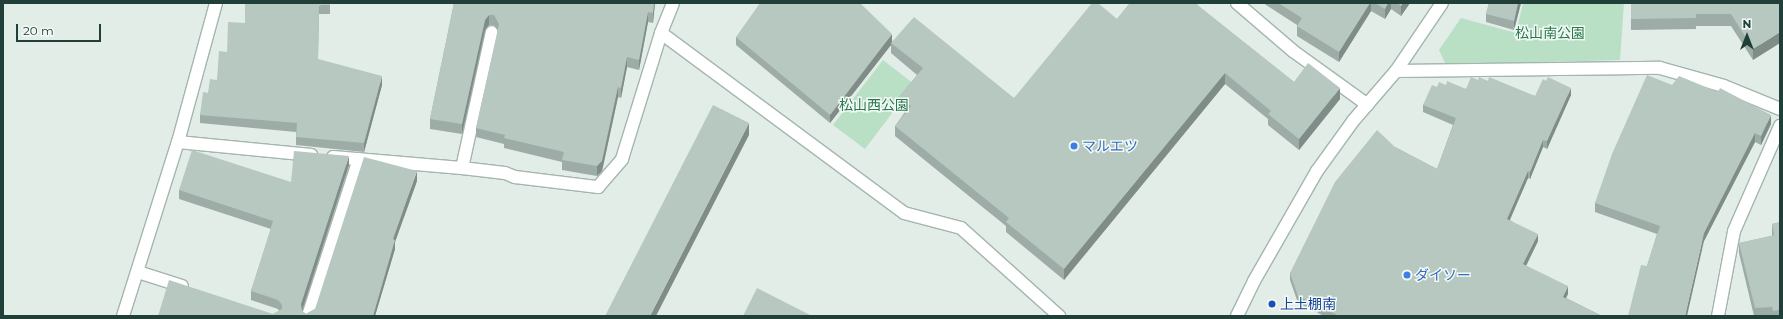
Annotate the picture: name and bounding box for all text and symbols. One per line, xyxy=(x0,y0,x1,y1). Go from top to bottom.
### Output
scale bar xyxy=(18,16,103,42)
north arrow xyxy=(1727,16,1767,56)
text: N xyxy=(1743,17,1751,31)
text: 20 m xyxy=(23,23,54,38)
park label: 松山南公園 xyxy=(1515,25,1585,41)
park label: 松山西公園 xyxy=(839,97,909,113)
place label: マルエツ xyxy=(1082,138,1138,154)
marker: マルエツ xyxy=(1069,141,1079,151)
place label: ダイソー xyxy=(1415,267,1471,283)
marker: ダイソー xyxy=(1402,270,1412,280)
place label: 上土棚南 xyxy=(1280,296,1336,312)
marker: 上土棚南 xyxy=(1267,299,1277,309)

